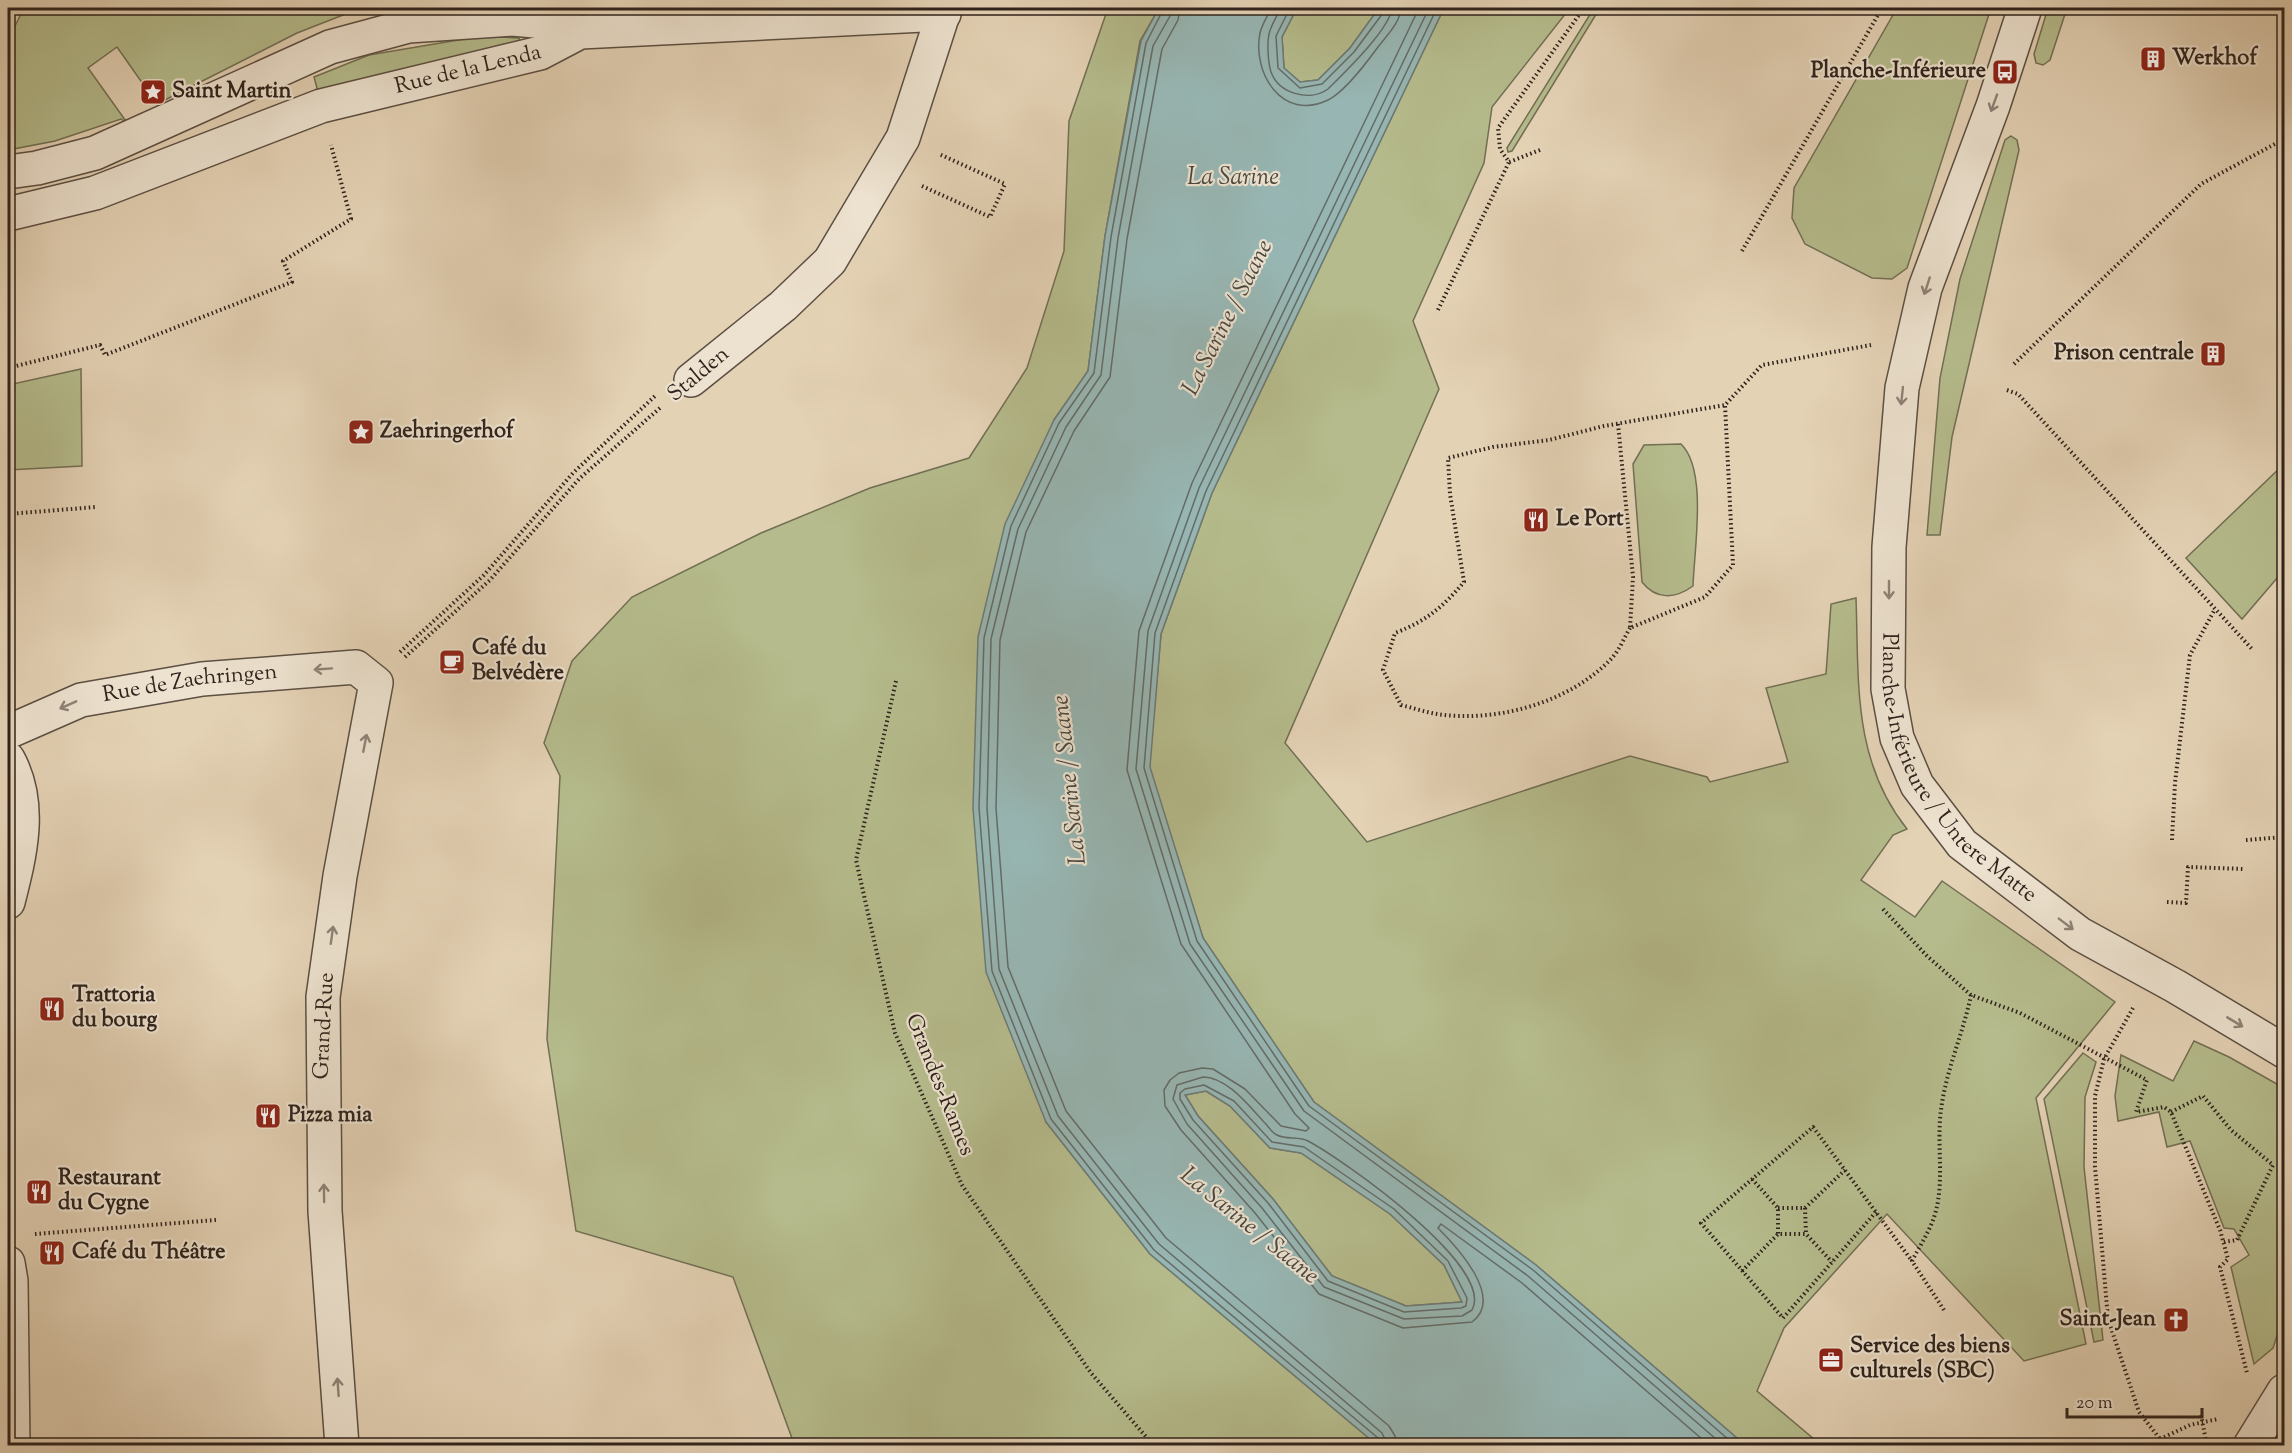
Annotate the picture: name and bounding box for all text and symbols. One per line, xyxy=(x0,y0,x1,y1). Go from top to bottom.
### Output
street label: Rue de la Lenda xyxy=(391,37,545,104)
place label: Werkhof xyxy=(2172,43,2258,75)
building icon: Werkhof xyxy=(2138,44,2168,74)
place label: Planche-Inférieure xyxy=(1811,56,1986,88)
bus stop icon: Planche-Inférieure xyxy=(1990,57,2020,87)
place label: Saint Martin xyxy=(172,76,292,108)
place icon: Saint Martin xyxy=(138,77,168,107)
one-way arrow xyxy=(1988,93,1999,112)
water label: La Sarine xyxy=(1187,161,1279,195)
water label: La Sarine / Saane xyxy=(1174,234,1282,402)
one-way arrow xyxy=(1920,276,1931,295)
place label: Prison centrale xyxy=(2054,338,2194,370)
building icon: Prison centrale xyxy=(2198,339,2228,369)
street label: Stalden xyxy=(661,340,737,410)
one-way arrow xyxy=(1896,385,1907,405)
place label: Zaehringerhof xyxy=(380,416,515,448)
place icon: Zaehringerhof xyxy=(346,417,376,447)
place label: Le Port xyxy=(1556,504,1624,536)
restaurant icon: Le Port xyxy=(1521,505,1551,535)
one-way arrow xyxy=(1883,580,1895,600)
place label: Café du Belvédère xyxy=(472,633,564,690)
street label: Planche-Inférieure / Untere Matte xyxy=(1871,633,2043,911)
cafe icon: Café du Belvédère xyxy=(437,647,467,677)
street label: Rue de Zaehringen xyxy=(100,657,279,712)
one-way arrow xyxy=(314,664,333,675)
water label: La Sarine / Saane xyxy=(1044,693,1096,867)
one-way arrow xyxy=(60,700,78,712)
one-way arrow xyxy=(360,734,371,754)
one-way arrow xyxy=(2058,917,2074,930)
one-way arrow xyxy=(326,926,337,946)
street label: Grand-Rue xyxy=(306,972,344,1080)
place label: Trattoria du bourg xyxy=(72,980,158,1037)
restaurant icon: Trattoria du bourg xyxy=(37,994,67,1024)
street label: Grandes-Rames xyxy=(896,1009,982,1161)
one-way arrow xyxy=(2226,1016,2243,1028)
place label: Pizza mia xyxy=(288,1100,373,1132)
restaurant icon: Pizza mia xyxy=(253,1101,283,1131)
water label: La Sarine / Saane xyxy=(1172,1159,1326,1293)
place label: Restaurant du Cygne xyxy=(58,1163,161,1220)
restaurant icon: Restaurant du Cygne xyxy=(24,1177,54,1207)
one-way arrow xyxy=(318,1183,330,1203)
place label: Café du Théâtre xyxy=(72,1237,226,1269)
restaurant icon: Café du Théâtre xyxy=(37,1238,67,1268)
place label: Saint-Jean xyxy=(2060,1304,2156,1336)
church icon: Saint-Jean xyxy=(2161,1305,2191,1335)
place label: Service des biens culturels (SBC) xyxy=(1850,1331,2010,1388)
office icon: Service des biens culturels (SBC) xyxy=(1816,1345,1846,1375)
one-way arrow xyxy=(332,1378,343,1398)
scale bar xyxy=(2067,1381,2202,1419)
text: 20 m xyxy=(2076,1391,2113,1417)

